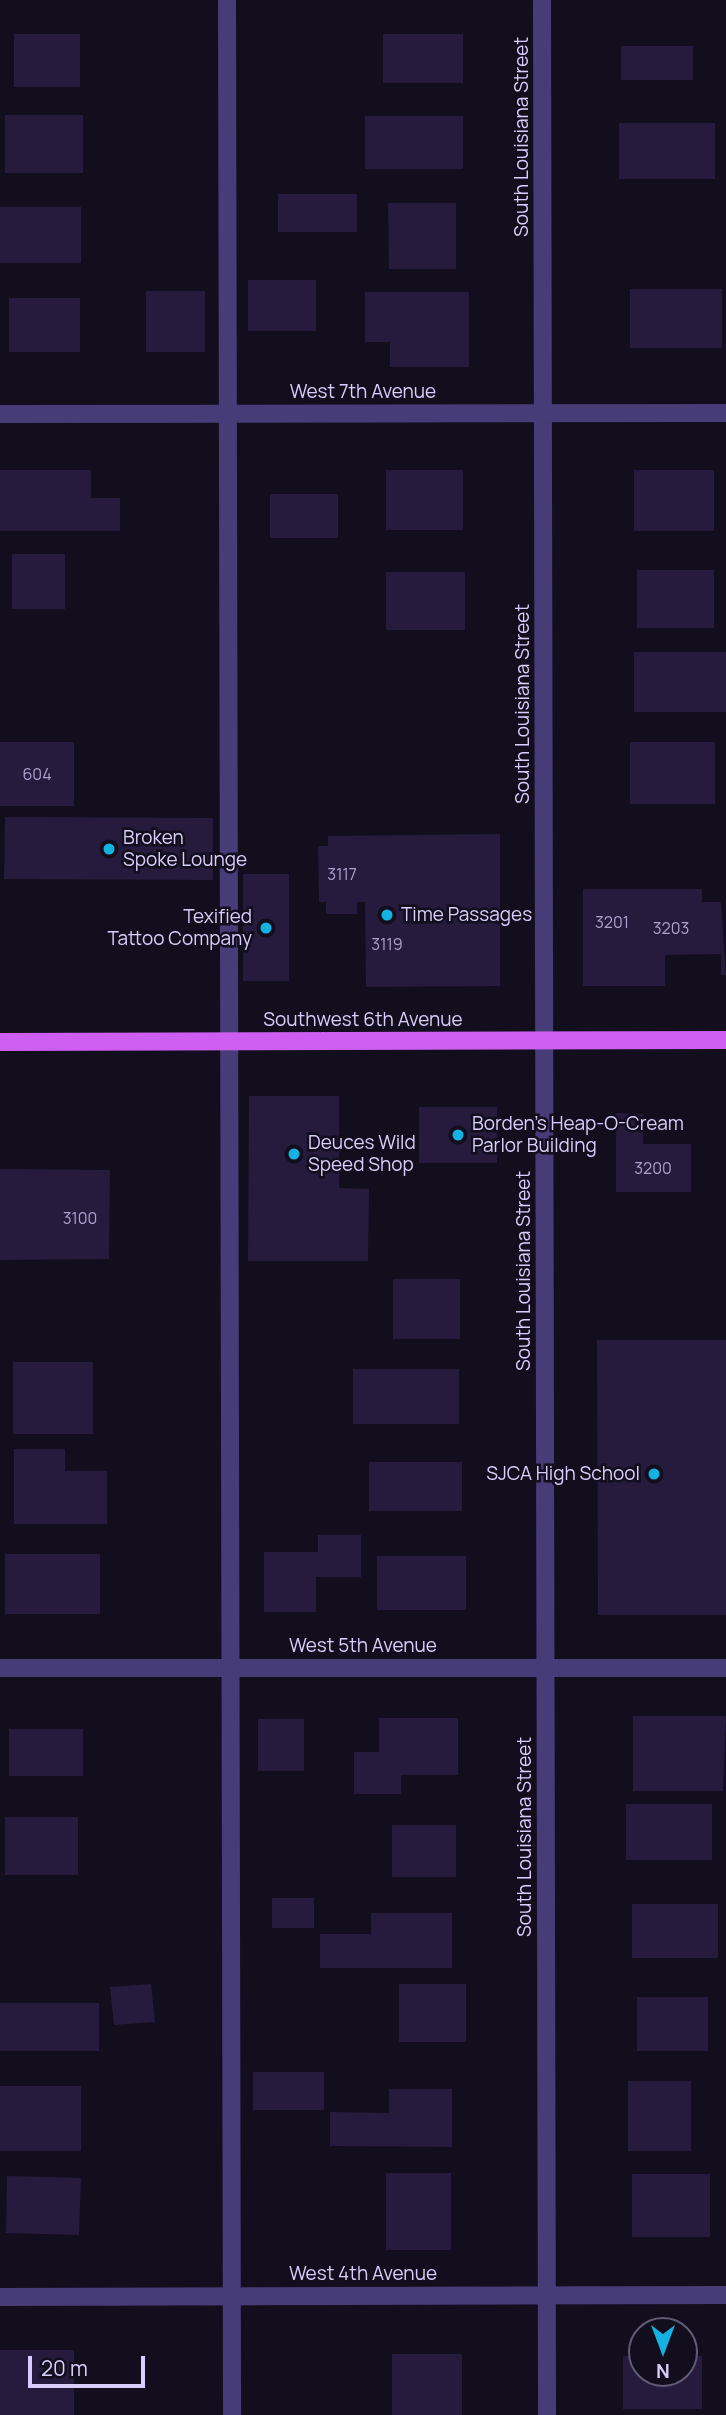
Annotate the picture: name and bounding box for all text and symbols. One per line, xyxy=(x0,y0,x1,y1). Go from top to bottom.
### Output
street label: South Louisiana Street xyxy=(511,37,533,237)
street label: West 7th Avenue xyxy=(290,381,436,403)
street label: South Louisiana Street xyxy=(512,604,534,804)
house number: 604 xyxy=(22,764,52,784)
place label: Broken Spoke Lounge xyxy=(123,827,247,871)
marker: Broken Spoke Lounge xyxy=(101,841,117,857)
house number: 3117 xyxy=(327,864,357,884)
place label: Time Passages xyxy=(401,904,532,926)
place label: Texified Tattoo Company xyxy=(107,906,252,950)
marker: Time Passages xyxy=(379,907,395,923)
house number: 3201 xyxy=(595,912,629,932)
house number: 3203 xyxy=(653,918,689,938)
marker: Texified Tattoo Company xyxy=(258,920,274,936)
house number: 3119 xyxy=(371,934,403,954)
street label: Southwest 6th Avenue xyxy=(263,1009,463,1031)
place label: Borden's Heap-O-Cream Parlor Building xyxy=(472,1113,684,1157)
marker: Borden's Heap-O-Cream Parlor Building xyxy=(450,1127,466,1143)
place label: Deuces Wild Speed Shop xyxy=(308,1132,416,1176)
marker: Deuces Wild Speed Shop xyxy=(286,1146,302,1162)
house number: 3200 xyxy=(634,1158,672,1178)
street label: South Louisiana Street xyxy=(513,1171,535,1371)
house number: 3100 xyxy=(63,1208,97,1228)
place label: SJCA High School xyxy=(486,1463,640,1485)
marker: SJCA High School xyxy=(646,1466,662,1482)
street label: West 5th Avenue xyxy=(289,1635,437,1657)
street label: South Louisiana Street xyxy=(514,1737,536,1937)
street label: West 4th Avenue xyxy=(289,2263,437,2285)
north arrow xyxy=(628,2317,698,2387)
scale bar xyxy=(32,2342,149,2386)
text: 20 m xyxy=(41,2354,88,2382)
text: N xyxy=(656,2358,670,2384)

